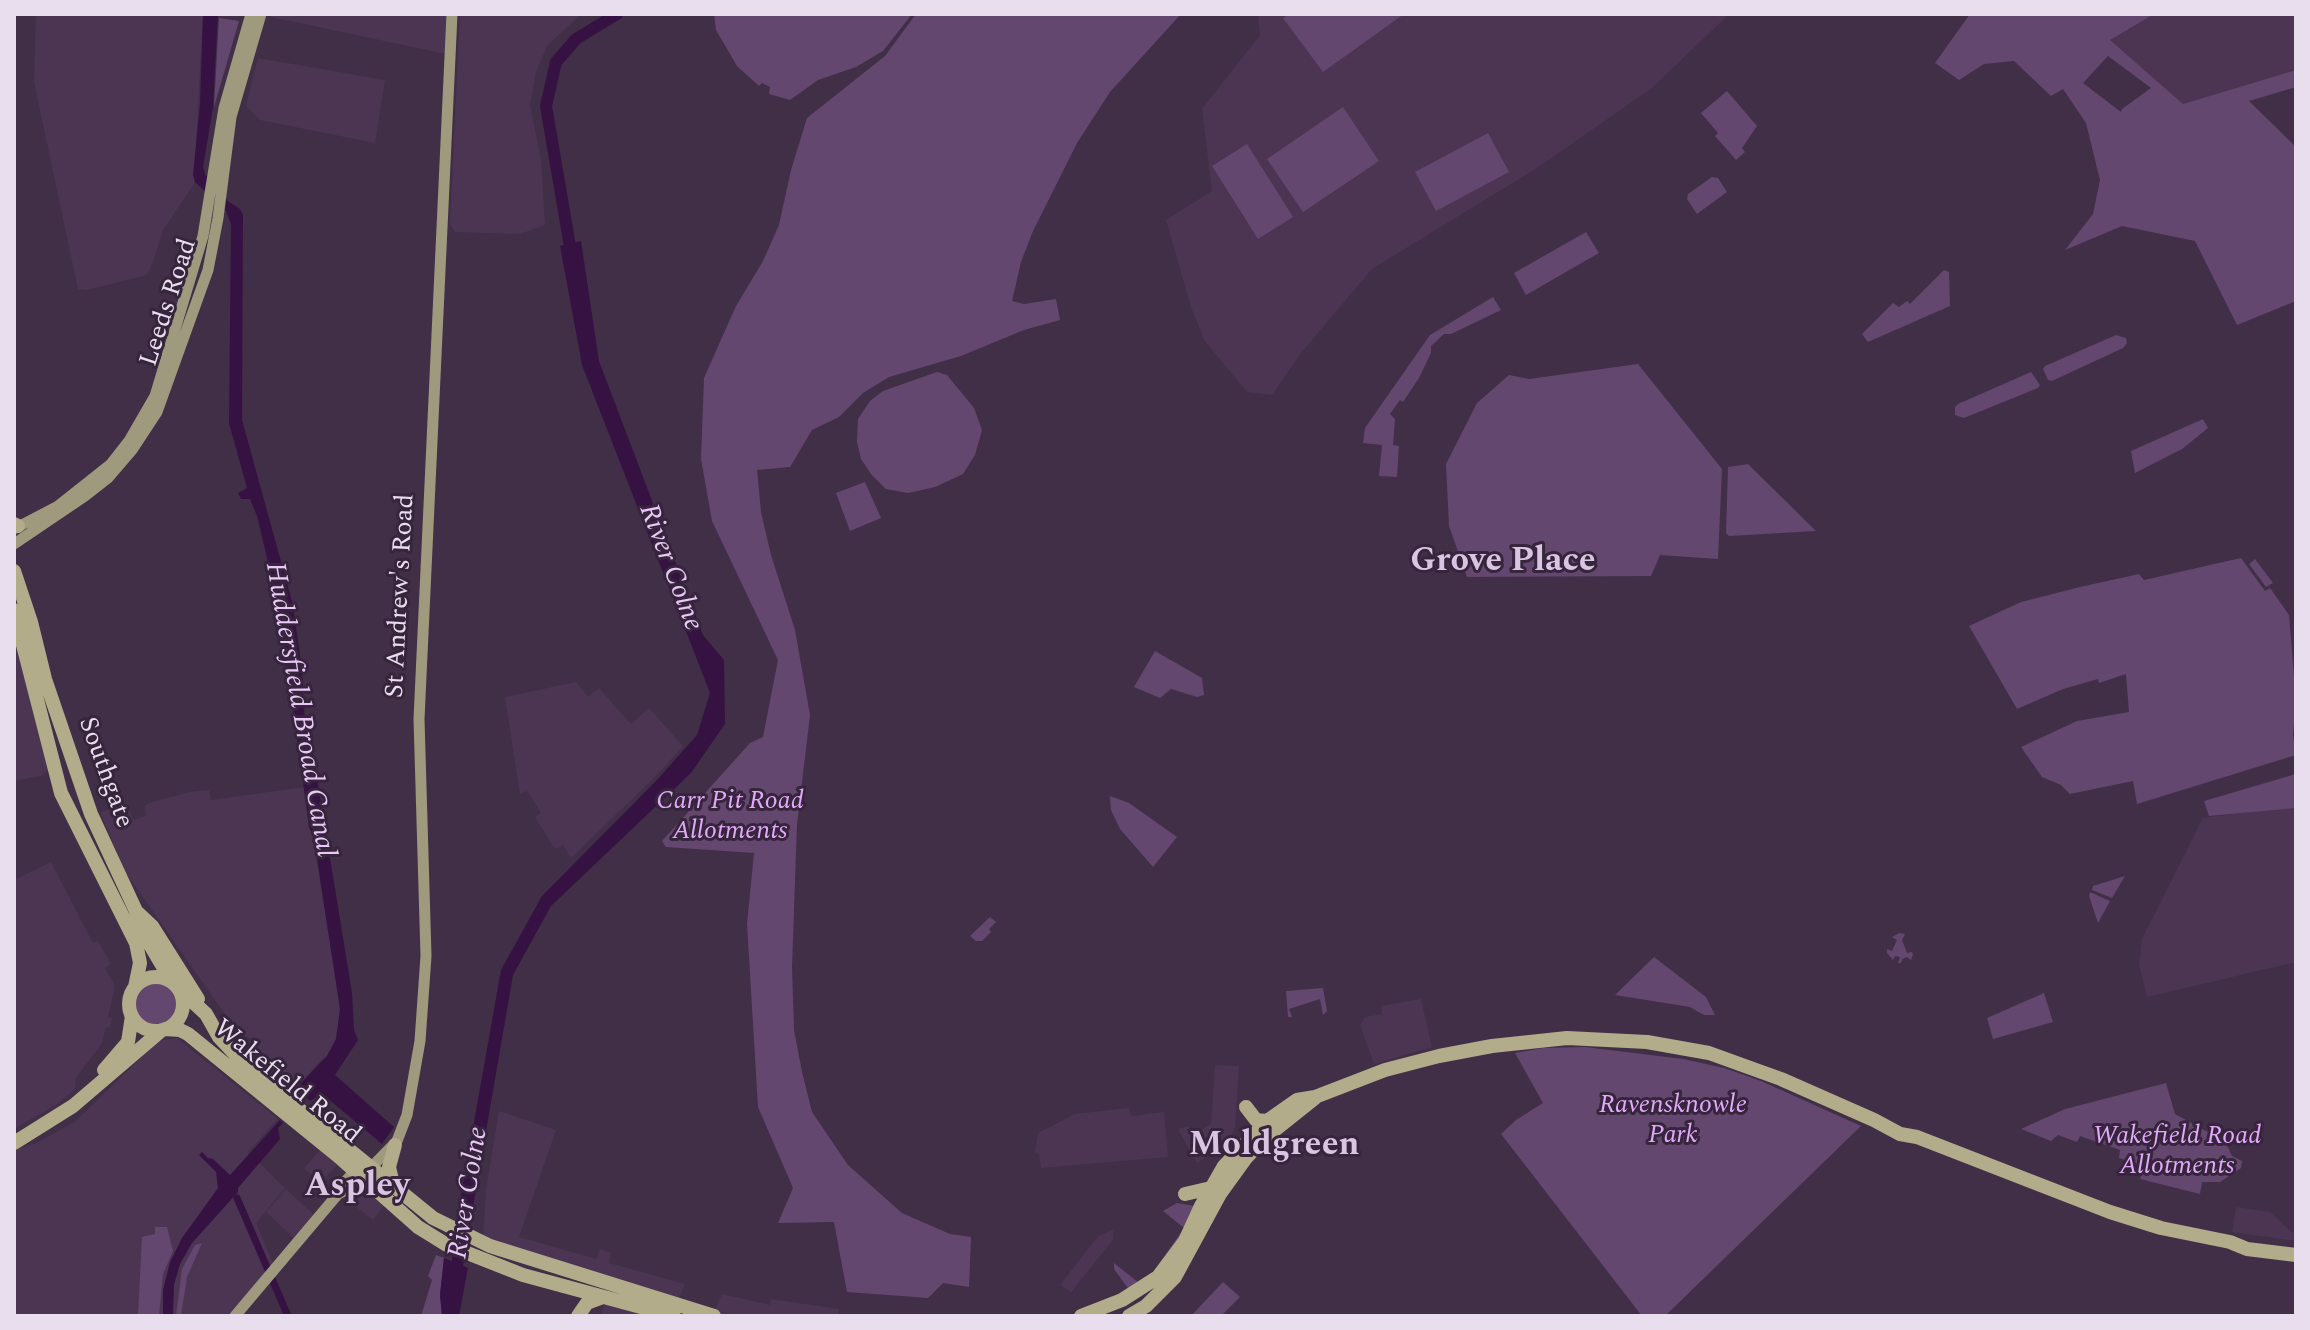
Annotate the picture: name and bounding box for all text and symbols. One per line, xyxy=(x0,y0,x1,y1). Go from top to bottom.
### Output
street label: Leeds Road xyxy=(135,235,205,371)
street label: St Andrew's Road xyxy=(381,493,423,699)
water label: River Colne xyxy=(629,500,709,636)
district label: Grove Place xyxy=(1410,543,1596,583)
water label: Huddersfield Broad Canal xyxy=(256,560,340,860)
street label: Southgate xyxy=(70,713,138,833)
park label: Carr Pit Road Allotments xyxy=(656,787,804,848)
street label: Wakefield Road xyxy=(206,1014,366,1152)
park label: Ravensknowle Park xyxy=(1599,1091,1747,1152)
park label: Wakefield Road Allotments xyxy=(2093,1122,2261,1184)
water label: River Colne xyxy=(443,1124,497,1262)
district label: Moldgreen xyxy=(1188,1127,1360,1167)
district label: Aspley xyxy=(304,1168,410,1208)

